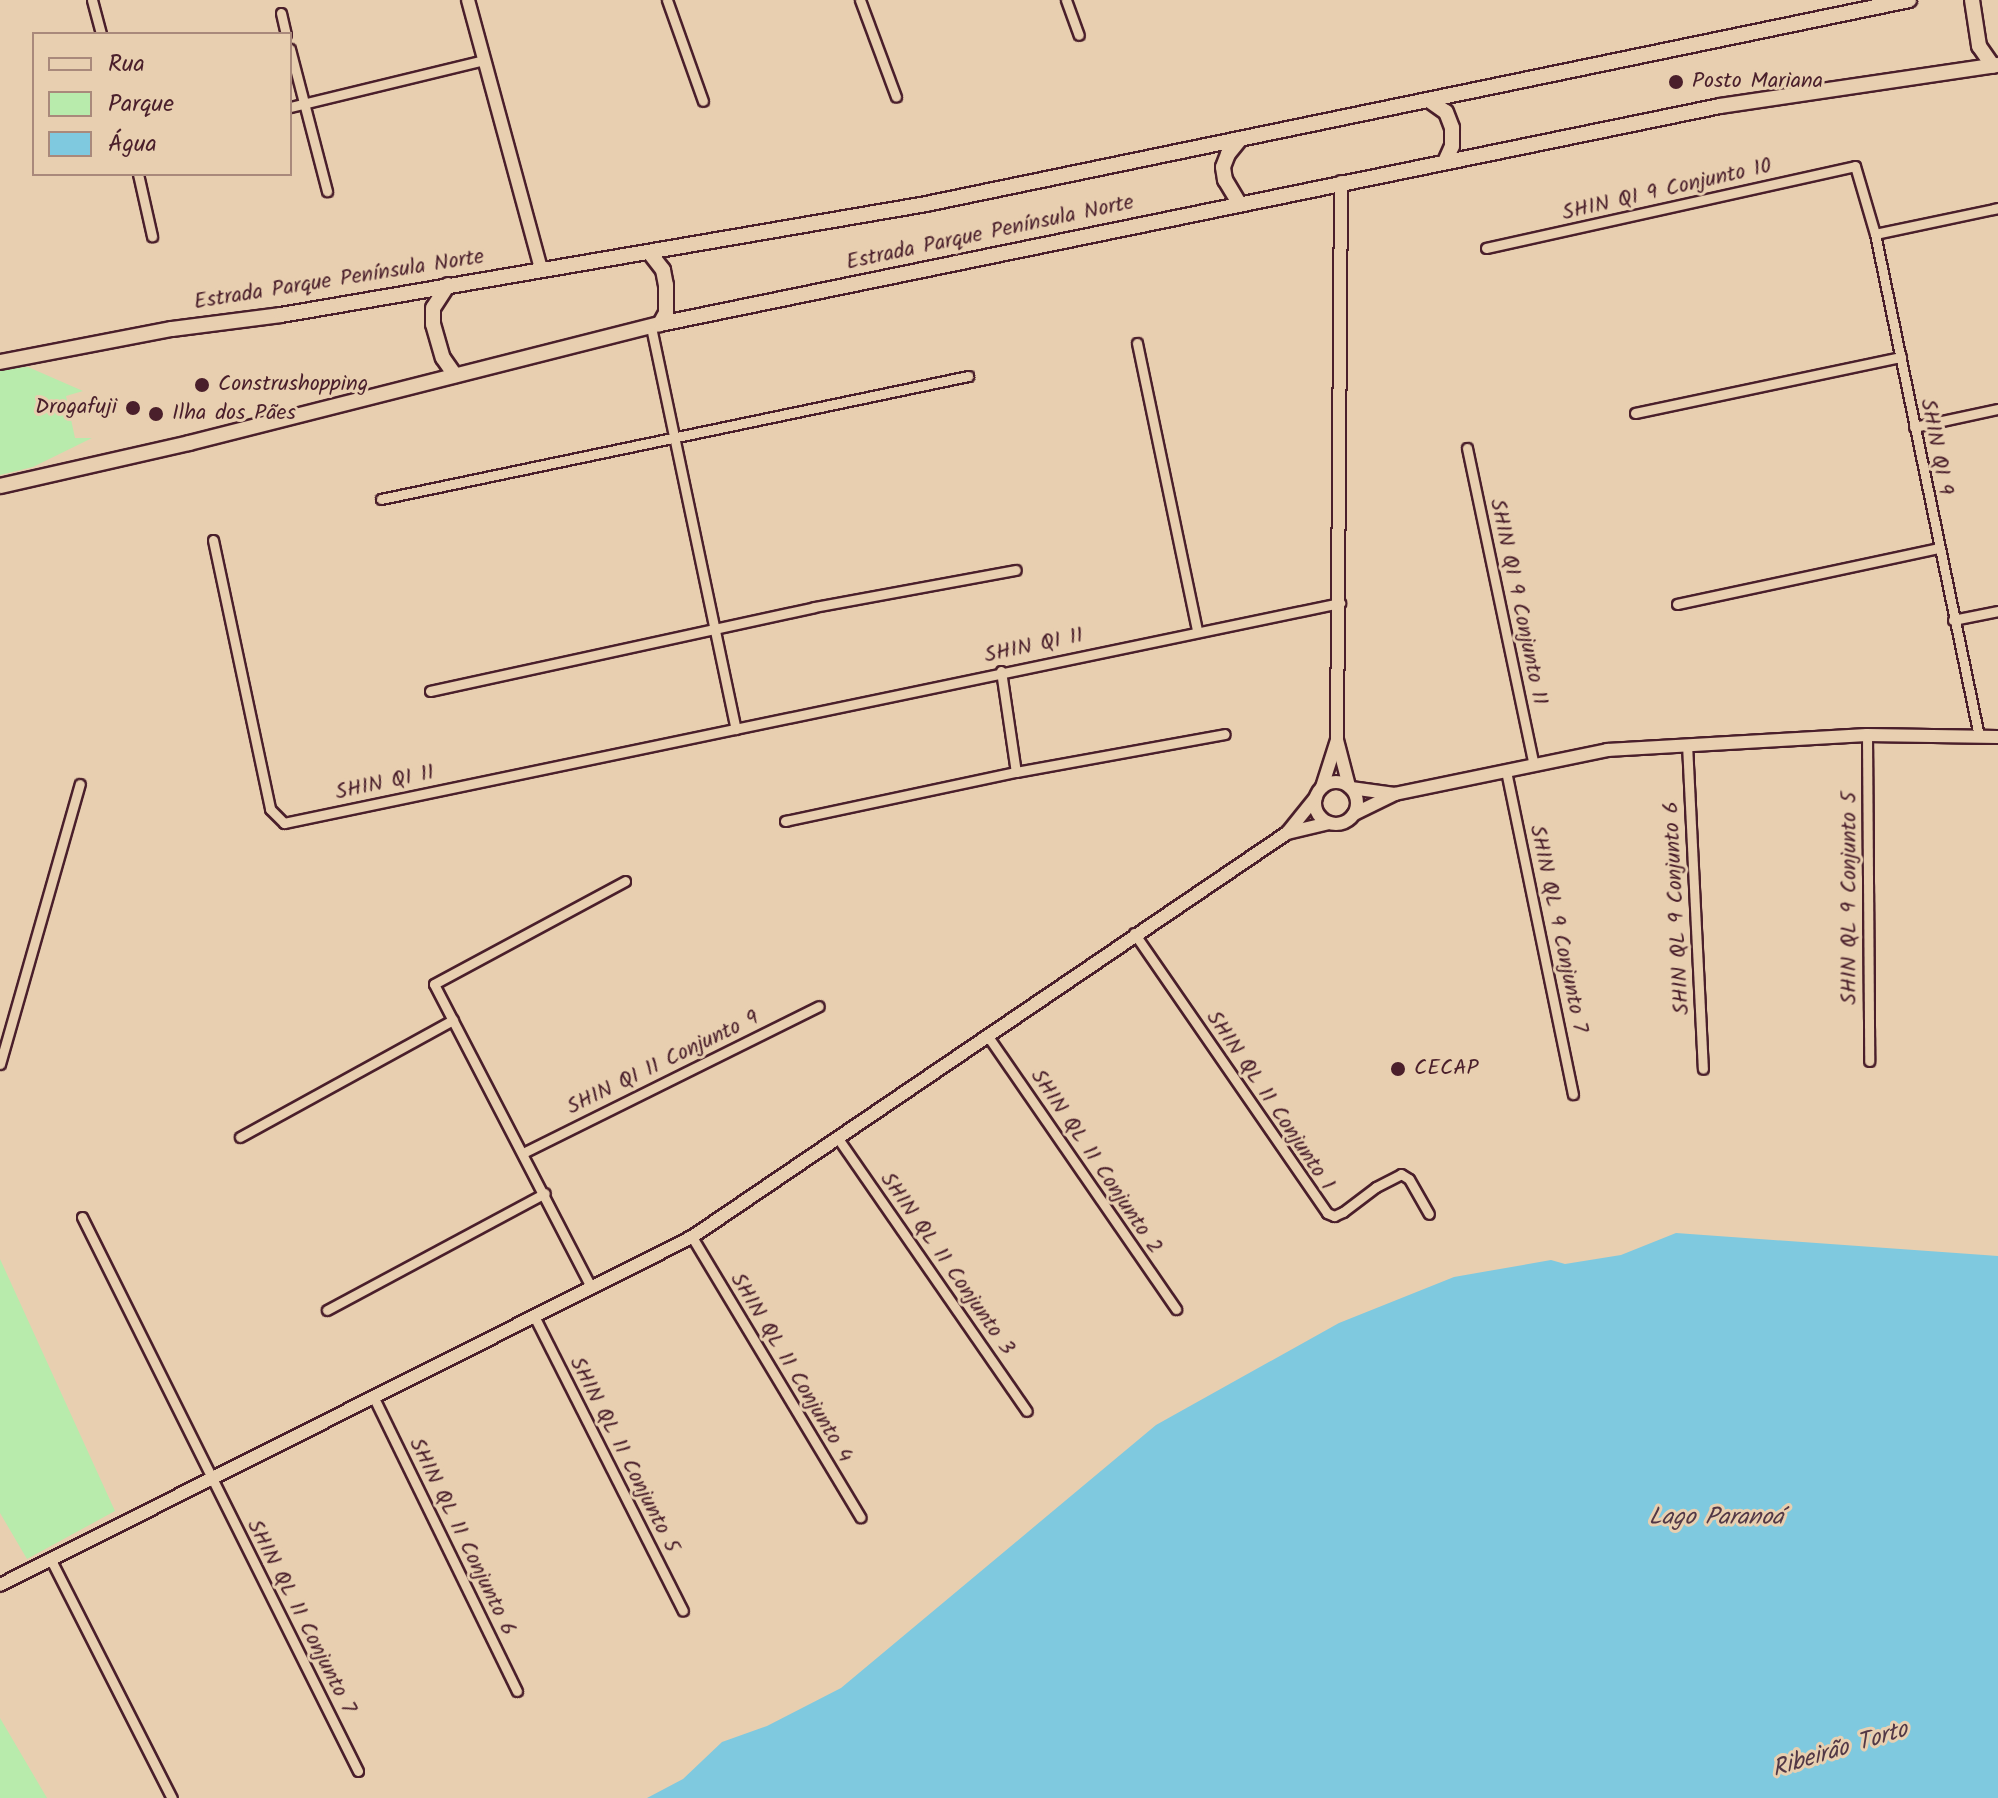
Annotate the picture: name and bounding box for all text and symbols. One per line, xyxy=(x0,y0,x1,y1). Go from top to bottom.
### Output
legend xyxy=(32,32,292,176)
text: Rua xyxy=(108,45,145,84)
place label: Posto Mariana xyxy=(1692,69,1823,95)
marker: Posto Mariana xyxy=(1667,73,1685,91)
text: Parque xyxy=(108,85,174,124)
text: Água xyxy=(108,125,157,164)
street label: SHIN QI 9 Conjunto 10 xyxy=(1560,153,1774,227)
street label: Estrada Parque Península Norte xyxy=(844,190,1136,276)
street label: Estrada Parque Península Norte xyxy=(192,244,486,316)
place label: Construshopping xyxy=(218,372,368,398)
marker: Construshopping xyxy=(193,376,211,394)
place label: Drogafuji xyxy=(35,395,117,421)
street label: SHIN QI 9 xyxy=(1914,397,1958,497)
marker: Drogafuji xyxy=(124,399,142,417)
place label: Ilha dos Pães xyxy=(172,401,296,427)
marker: Ilha dos Pães xyxy=(147,405,165,423)
street label: SHIN QI 9 Conjunto 11 xyxy=(1483,496,1553,708)
street label: SHIN QI 11 xyxy=(982,623,1086,669)
street label: SHIN QI 11 xyxy=(333,760,437,806)
street label: SHIN QL 9 Conjunto 5 xyxy=(1837,791,1863,1005)
street label: SHIN QL 9 Conjunto 6 xyxy=(1658,801,1696,1015)
street label: SHIN QL 9 Conjunto 7 xyxy=(1523,823,1593,1035)
street label: SHIN QI 11 Conjunto 9 xyxy=(563,1005,763,1121)
street label: SHIN QL 11 Conjunto 1 xyxy=(1200,1006,1340,1196)
place label: CECAP xyxy=(1414,1056,1479,1082)
marker: CECAP xyxy=(1389,1060,1407,1078)
street label: SHIN QL 11 Conjunto 2 xyxy=(1024,1065,1168,1259)
street label: SHIN QL 11 Conjunto 3 xyxy=(874,1167,1020,1361)
street label: SHIN QL 11 Conjunto 4 xyxy=(724,1268,858,1468)
street label: SHIN QL 11 Conjunto 5 xyxy=(563,1353,685,1557)
street label: SHIN QL 11 Conjunto 6 xyxy=(403,1434,521,1640)
water label: Lago Paranoá xyxy=(1649,1504,1783,1532)
street label: SHIN QL 11 Conjunto 7 xyxy=(240,1515,362,1719)
water label: Ribeirão Torto xyxy=(1769,1716,1911,1784)

